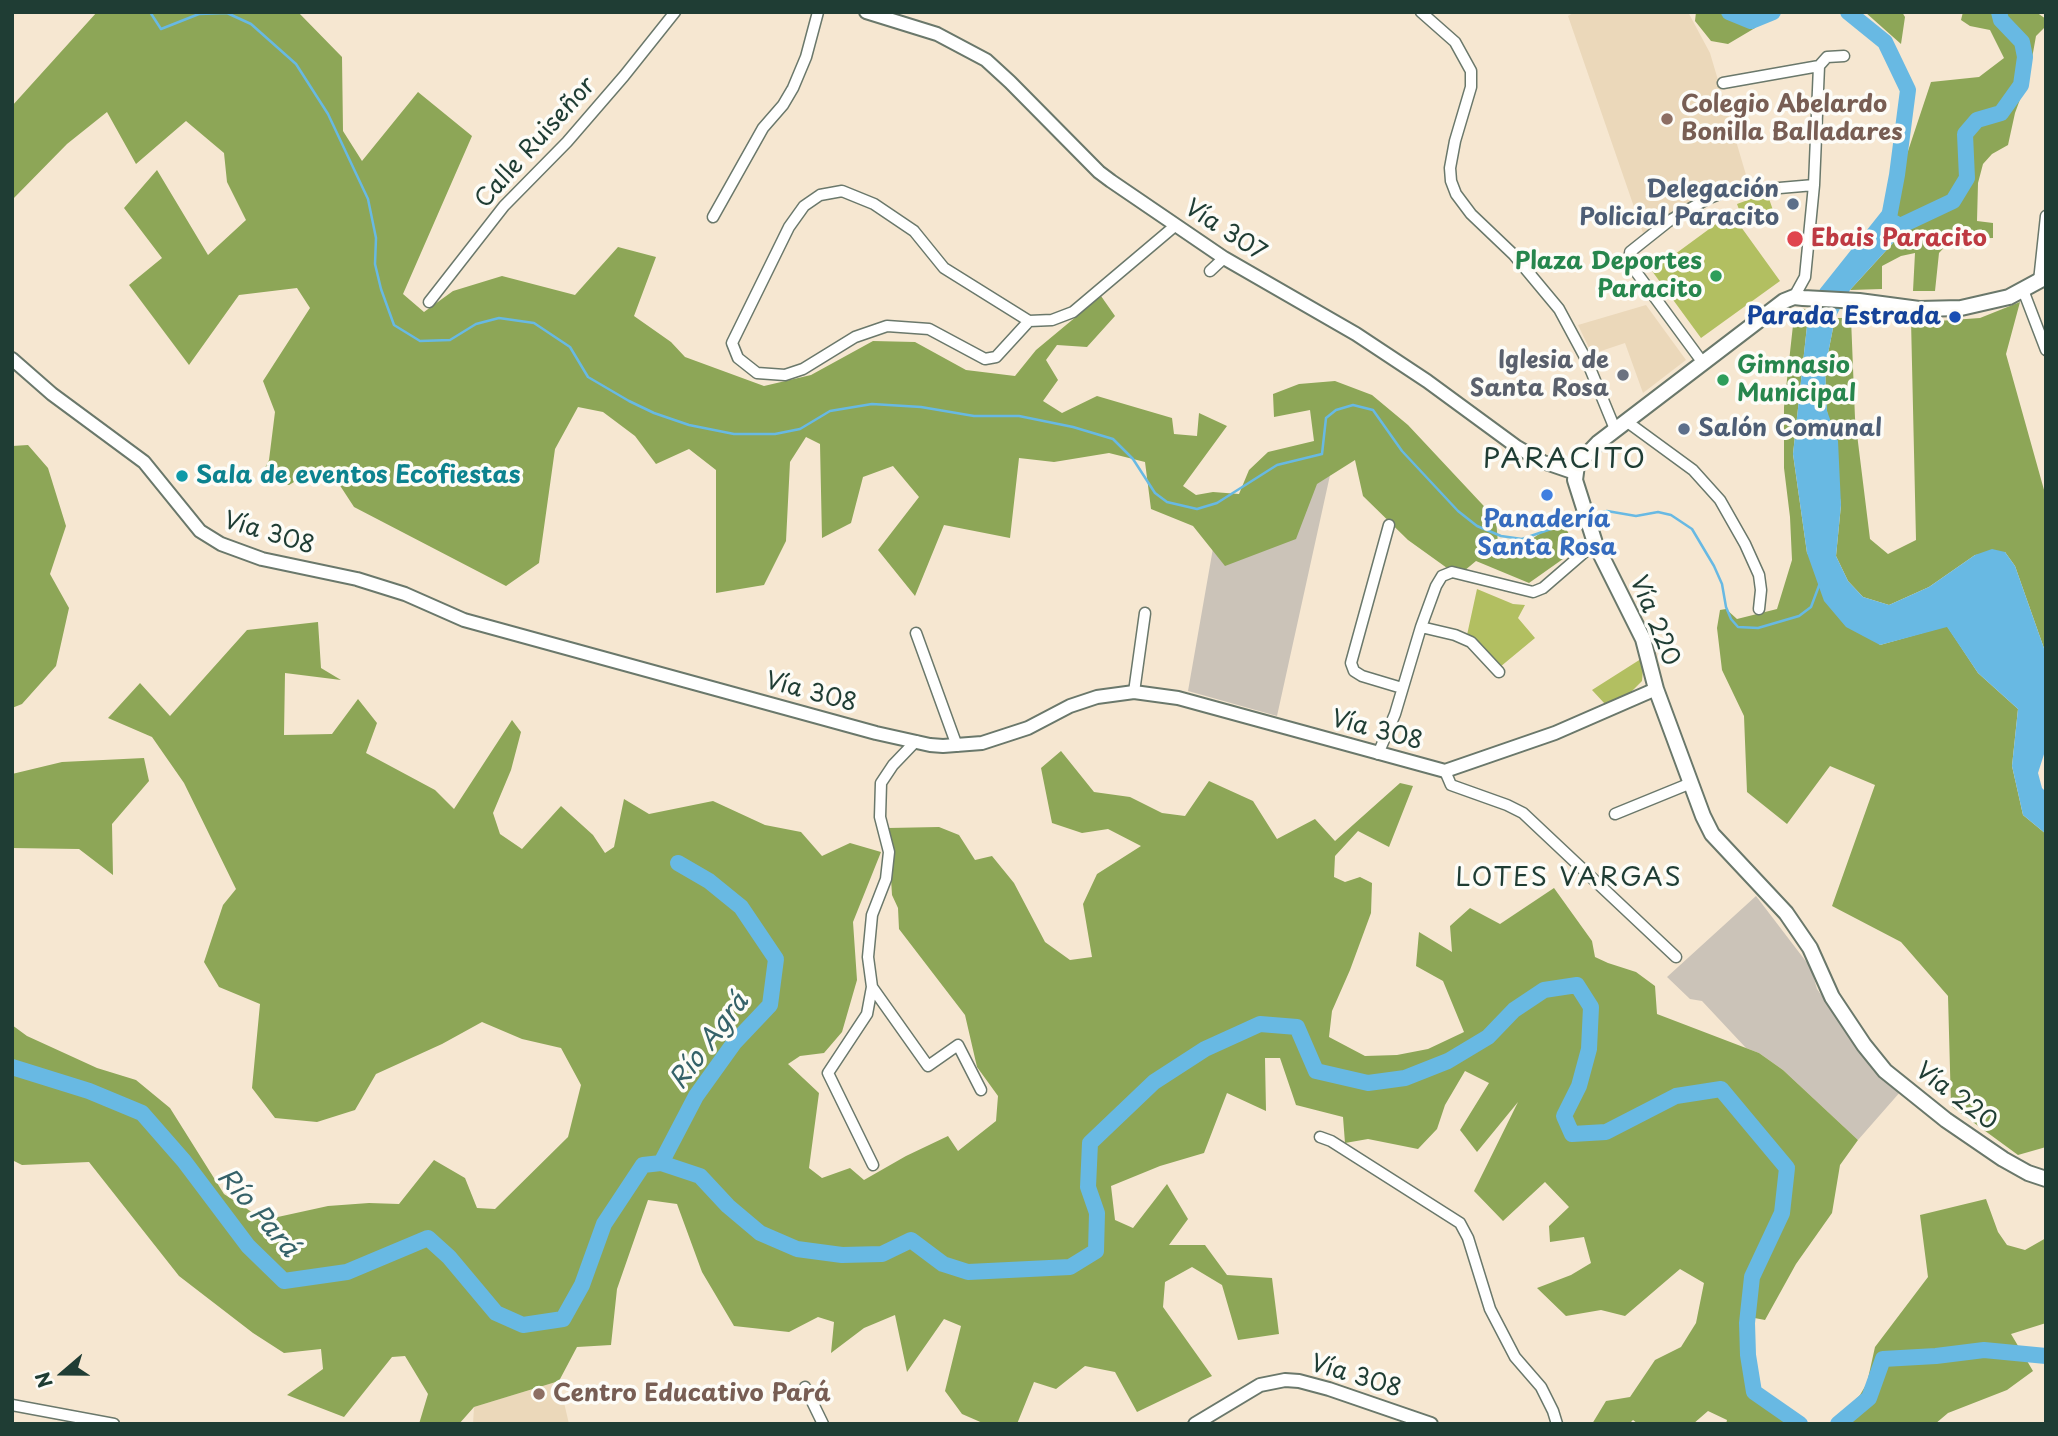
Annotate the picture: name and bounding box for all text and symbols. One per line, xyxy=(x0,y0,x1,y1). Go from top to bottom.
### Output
street label: Calle Ruiseñor xyxy=(470,72,602,214)
place label: Colegio Abelardo Bonilla Balladares xyxy=(1681,91,1903,147)
marker: Colegio Abelardo Bonilla Balladares xyxy=(1659,111,1675,127)
place label: Delegación Policial Paracito xyxy=(1579,176,1779,232)
street label: Vía 307 xyxy=(1179,194,1271,268)
marker: Delegación Policial Paracito xyxy=(1785,196,1801,212)
place label: Ebais Paracito xyxy=(1811,225,1987,253)
marker: Ebais Paracito xyxy=(1785,229,1805,249)
place label: Plaza Deportes Paracito xyxy=(1515,248,1702,304)
marker: Plaza Deportes Paracito xyxy=(1708,268,1724,284)
place label: Parada Estrada xyxy=(1746,303,1941,331)
marker: Parada Estrada xyxy=(1947,309,1963,325)
place label: Iglesia de Santa Rosa xyxy=(1470,347,1609,403)
place label: Gimnasio Municipal xyxy=(1737,352,1856,408)
marker: Iglesia de Santa Rosa xyxy=(1615,367,1631,383)
marker: Gimnasio Municipal xyxy=(1715,372,1731,388)
place label: Salón Comunal xyxy=(1698,415,1882,443)
marker: Salón Comunal xyxy=(1676,421,1692,437)
district label: PARACITO xyxy=(1484,443,1646,477)
place label: Sala de eventos Ecofiestas xyxy=(196,462,520,490)
marker: Sala de eventos Ecofiestas xyxy=(174,468,190,484)
marker: Panadería Santa Rosa xyxy=(1539,487,1555,503)
place label: Panadería Santa Rosa xyxy=(1477,506,1617,562)
street label: Vía 308 xyxy=(220,507,318,561)
street label: Vía 220 xyxy=(1623,572,1685,670)
street label: Vía 308 xyxy=(762,667,860,719)
street label: Vía 308 xyxy=(1328,705,1426,757)
district label: LOTES VARGAS xyxy=(1457,863,1681,895)
water label: Río Agrá xyxy=(664,988,756,1096)
street label: Vía 220 xyxy=(1910,1057,2002,1137)
water label: Río Pará xyxy=(210,1162,304,1264)
north arrow xyxy=(28,1338,98,1408)
street label: Vía 308 xyxy=(1307,1350,1405,1404)
text: N xyxy=(28,1368,59,1392)
place label: Centro Educativo Pará xyxy=(553,1380,831,1408)
marker: Centro Educativo Pará xyxy=(531,1386,547,1402)

